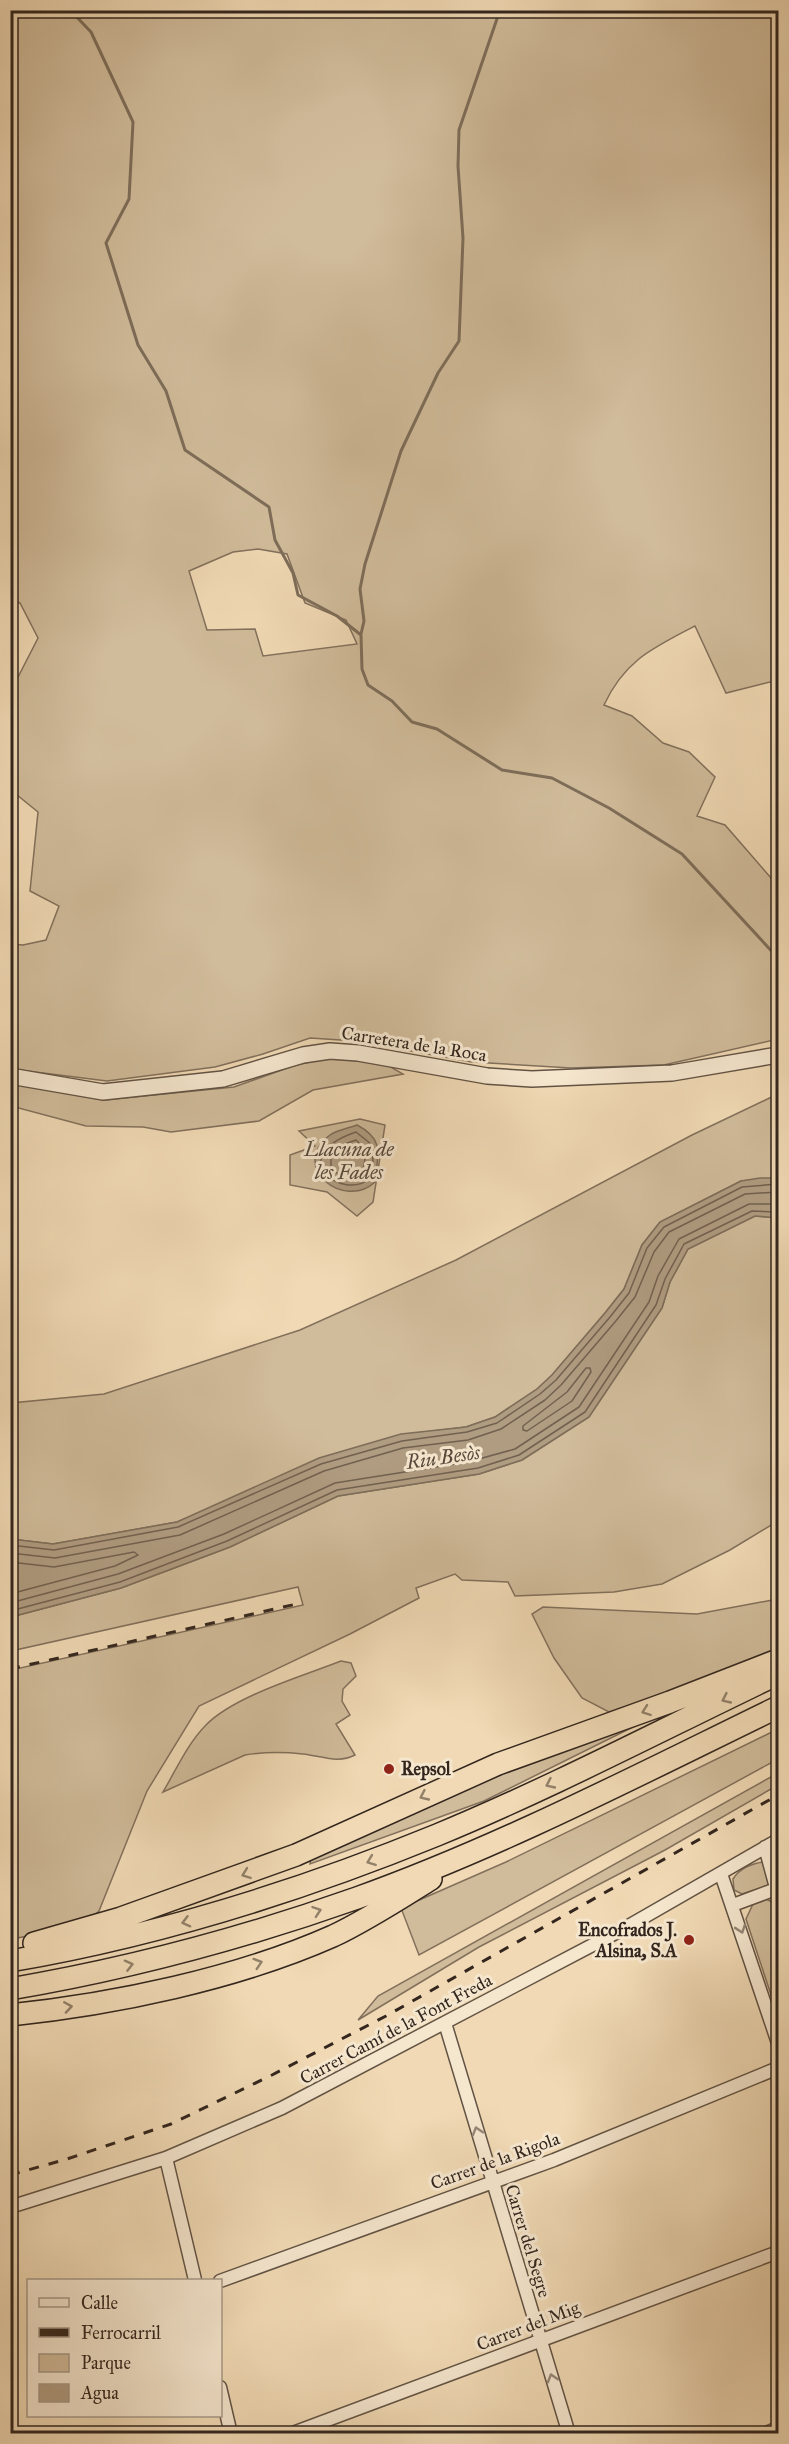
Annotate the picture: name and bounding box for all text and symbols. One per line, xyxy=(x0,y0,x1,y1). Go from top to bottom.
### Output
street label: Carretera de la Roca xyxy=(340,1022,488,1066)
water label: Llacuna de les Fades xyxy=(303,1137,394,1184)
water label: Riu Besòs xyxy=(404,1440,483,1474)
one-way arrow xyxy=(721,1692,732,1704)
one-way arrow xyxy=(641,1704,652,1716)
place label: Repsol xyxy=(401,1758,452,1781)
marker: Repsol xyxy=(382,1762,396,1776)
one-way arrow xyxy=(545,1776,556,1788)
one-way arrow xyxy=(420,1788,431,1800)
one-way arrow xyxy=(366,1853,377,1866)
one-way arrow xyxy=(241,1866,252,1879)
one-way arrow xyxy=(311,1906,322,1919)
one-way arrow xyxy=(181,1914,191,1927)
place label: Encofrados J. Alsina, S.A xyxy=(578,1919,678,1962)
one-way arrow xyxy=(734,1923,746,1934)
marker: Encofrados J. Alsina, S.A xyxy=(682,1933,696,1947)
one-way arrow xyxy=(252,1957,263,1970)
one-way arrow xyxy=(124,1959,134,1972)
street label: Carrer Camí de la Font Freda xyxy=(296,1969,496,2089)
one-way arrow xyxy=(64,2001,73,2013)
one-way arrow xyxy=(472,2126,484,2136)
street label: Carrer de la Rigola xyxy=(427,2127,563,2195)
street label: Carrer del Segre xyxy=(499,2182,556,2300)
legend xyxy=(27,2279,222,2417)
text: Calle xyxy=(81,2292,118,2314)
street label: Carrer del Mig xyxy=(473,2296,584,2357)
text: Ferrocarril xyxy=(81,2322,161,2344)
text: Parque xyxy=(81,2352,131,2375)
one-way arrow xyxy=(547,2373,559,2384)
text: Agua xyxy=(80,2382,119,2405)

